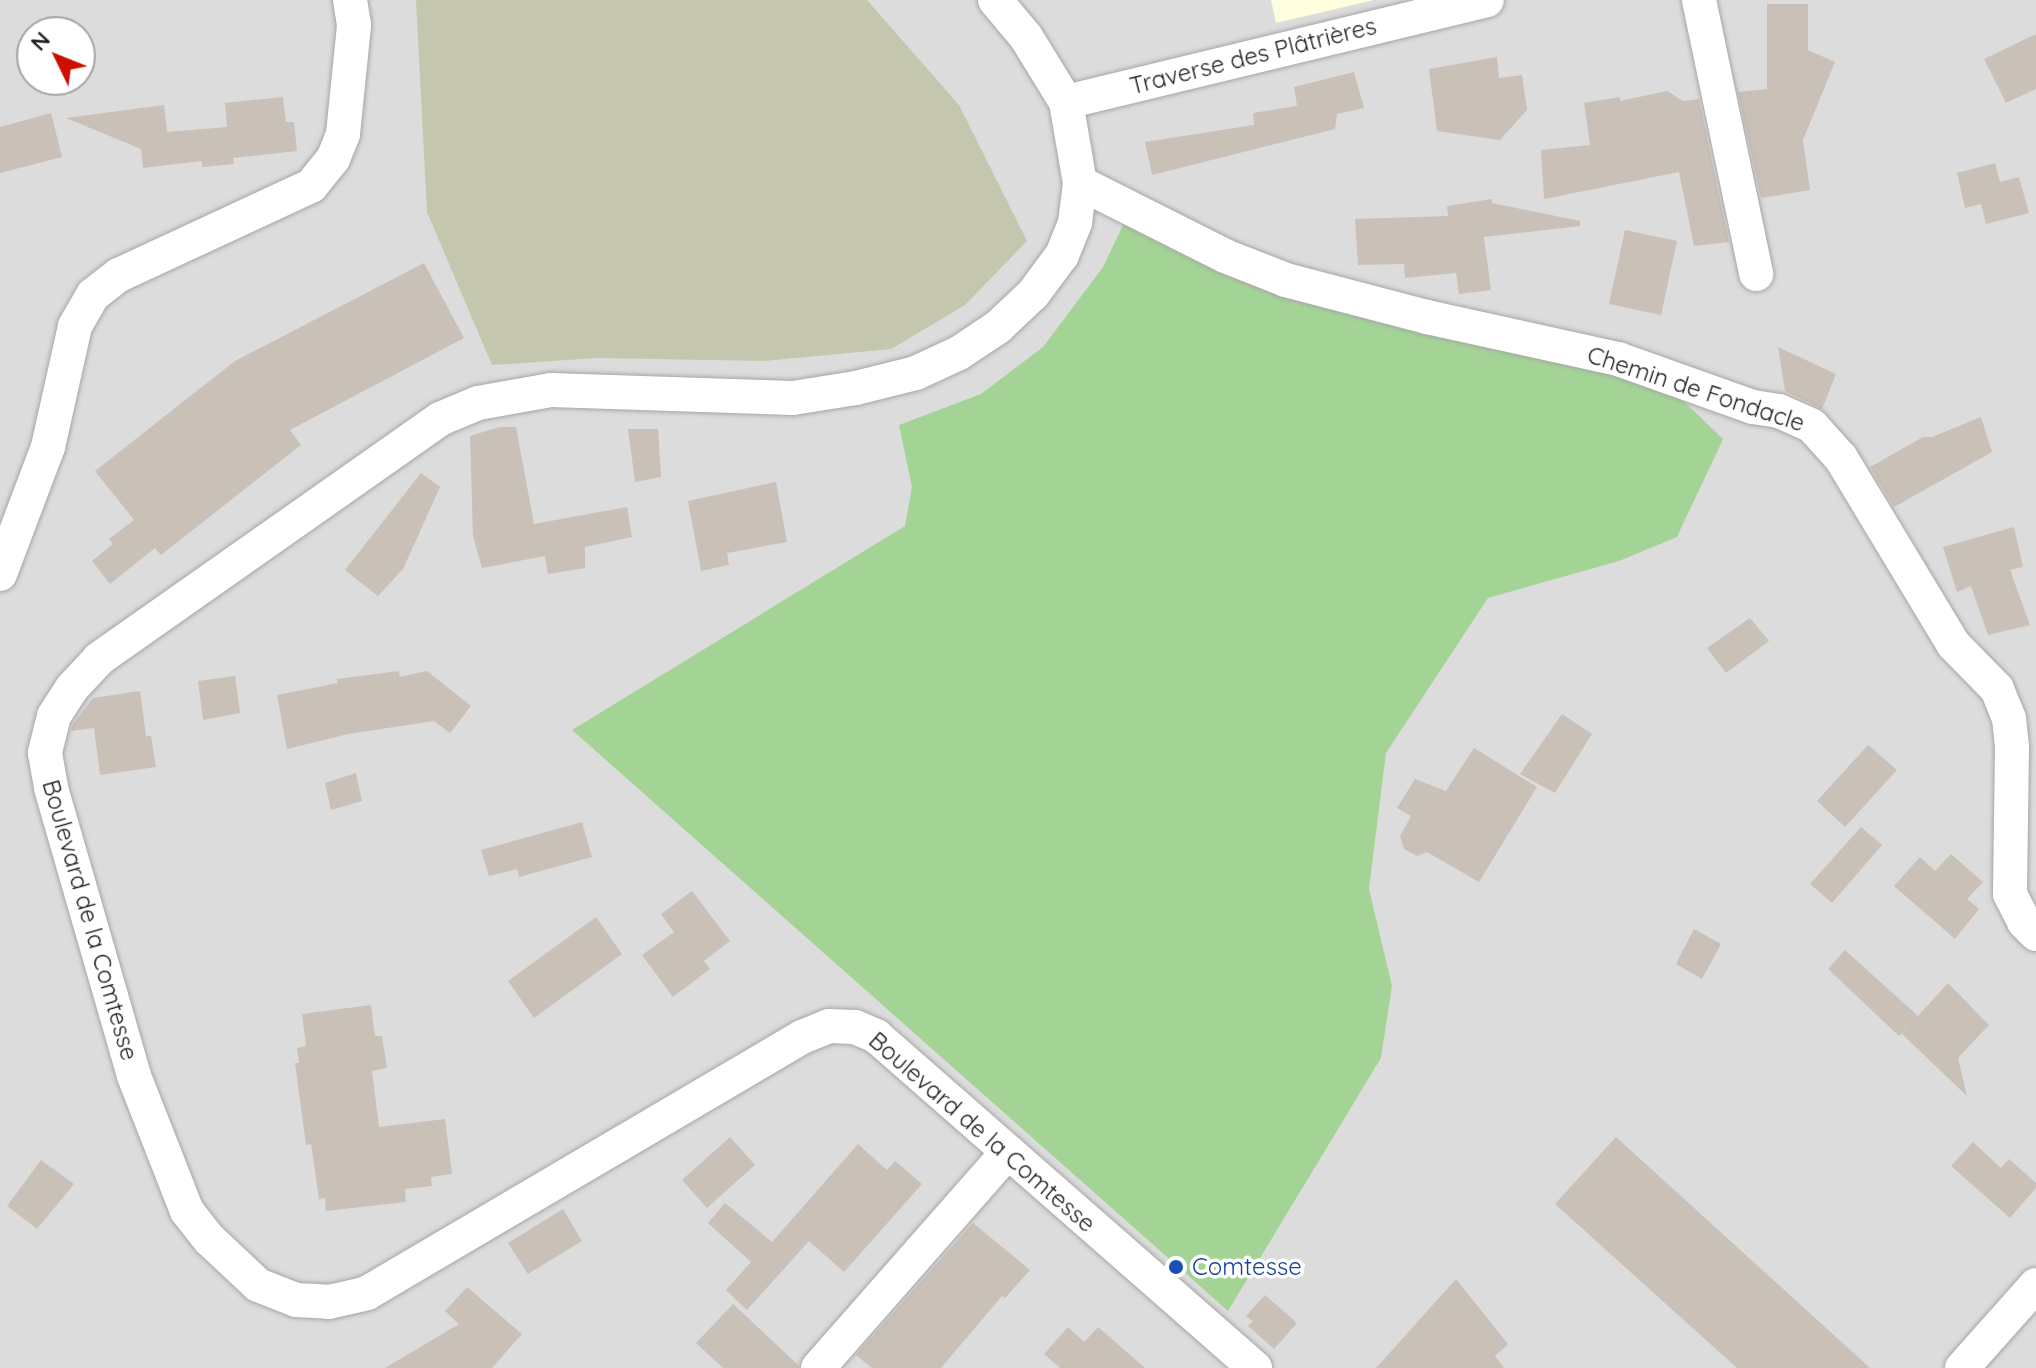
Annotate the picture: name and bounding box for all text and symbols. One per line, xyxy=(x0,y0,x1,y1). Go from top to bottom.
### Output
street label: Traverse des Plâtrières xyxy=(1127,11,1379,101)
north arrow xyxy=(16,16,96,96)
text: N xyxy=(24,26,56,56)
street label: Chemin de Fondacle xyxy=(1584,340,1808,438)
street label: Boulevard de la Comtesse xyxy=(36,776,144,1064)
street label: Boulevard de la Comtesse xyxy=(863,1026,1101,1238)
place label: Comtesse xyxy=(1192,1253,1302,1281)
marker: Comtesse xyxy=(1167,1258,1185,1276)

